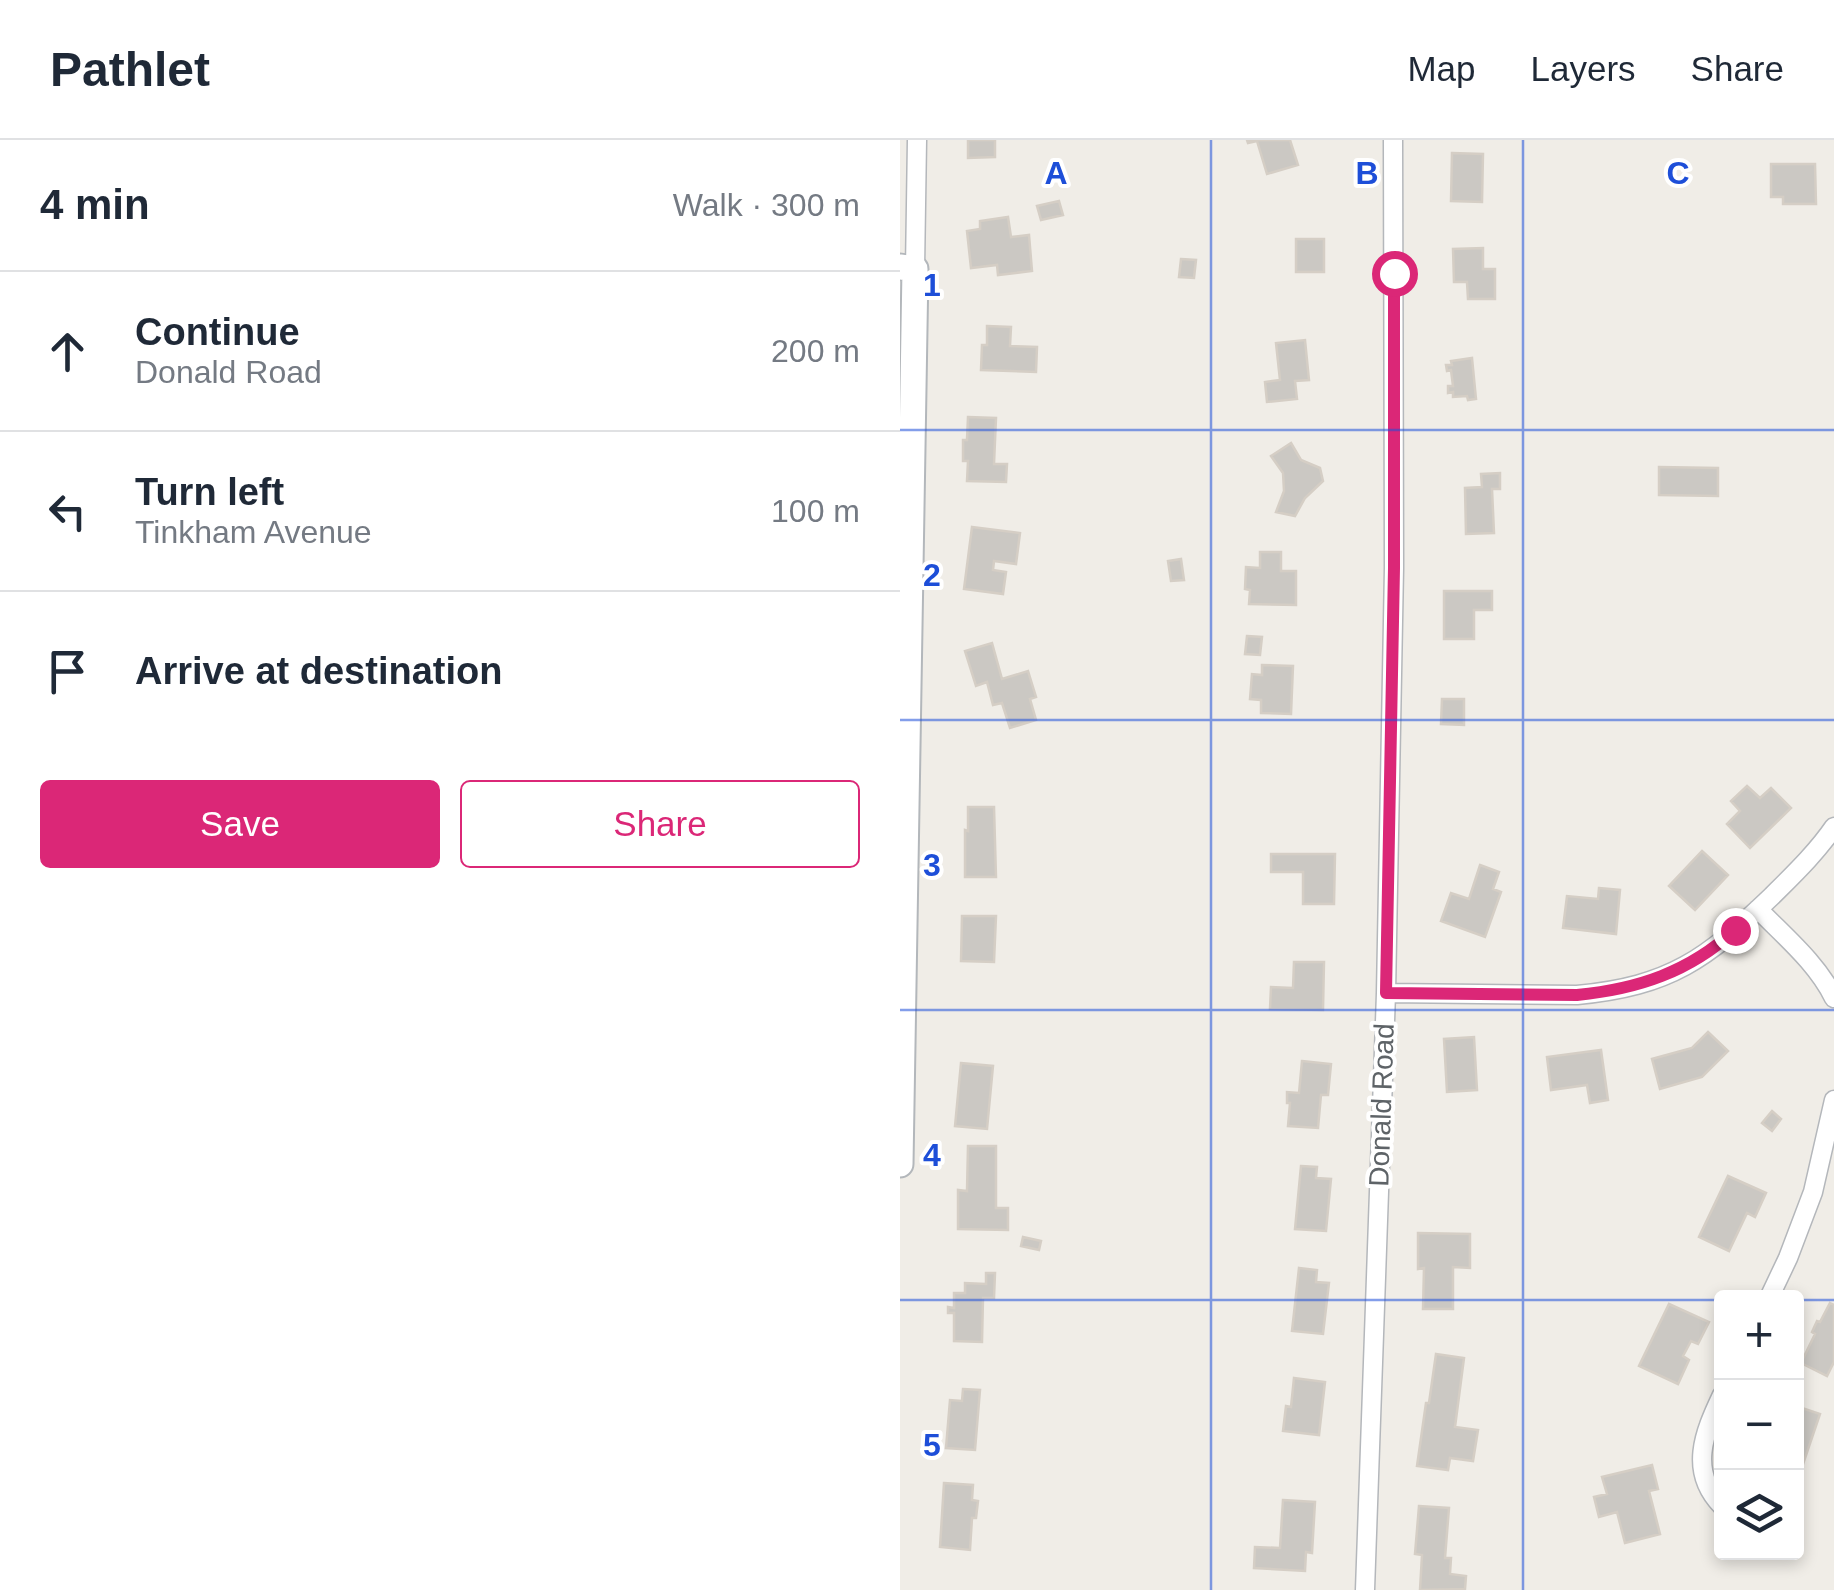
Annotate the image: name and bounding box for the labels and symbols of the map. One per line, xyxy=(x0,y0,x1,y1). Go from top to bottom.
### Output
text: A xyxy=(1044,155,1068,191)
text: B xyxy=(1355,155,1379,191)
text: C xyxy=(1666,155,1690,191)
route start xyxy=(1372,251,1418,297)
text: 1 xyxy=(923,267,941,303)
text: 2 xyxy=(923,557,941,593)
text: 3 xyxy=(923,847,941,883)
route end xyxy=(1713,908,1759,954)
street label: Donald Road xyxy=(1363,1023,1400,1187)
text: 4 xyxy=(923,1137,941,1173)
text: 5 xyxy=(923,1427,941,1463)

